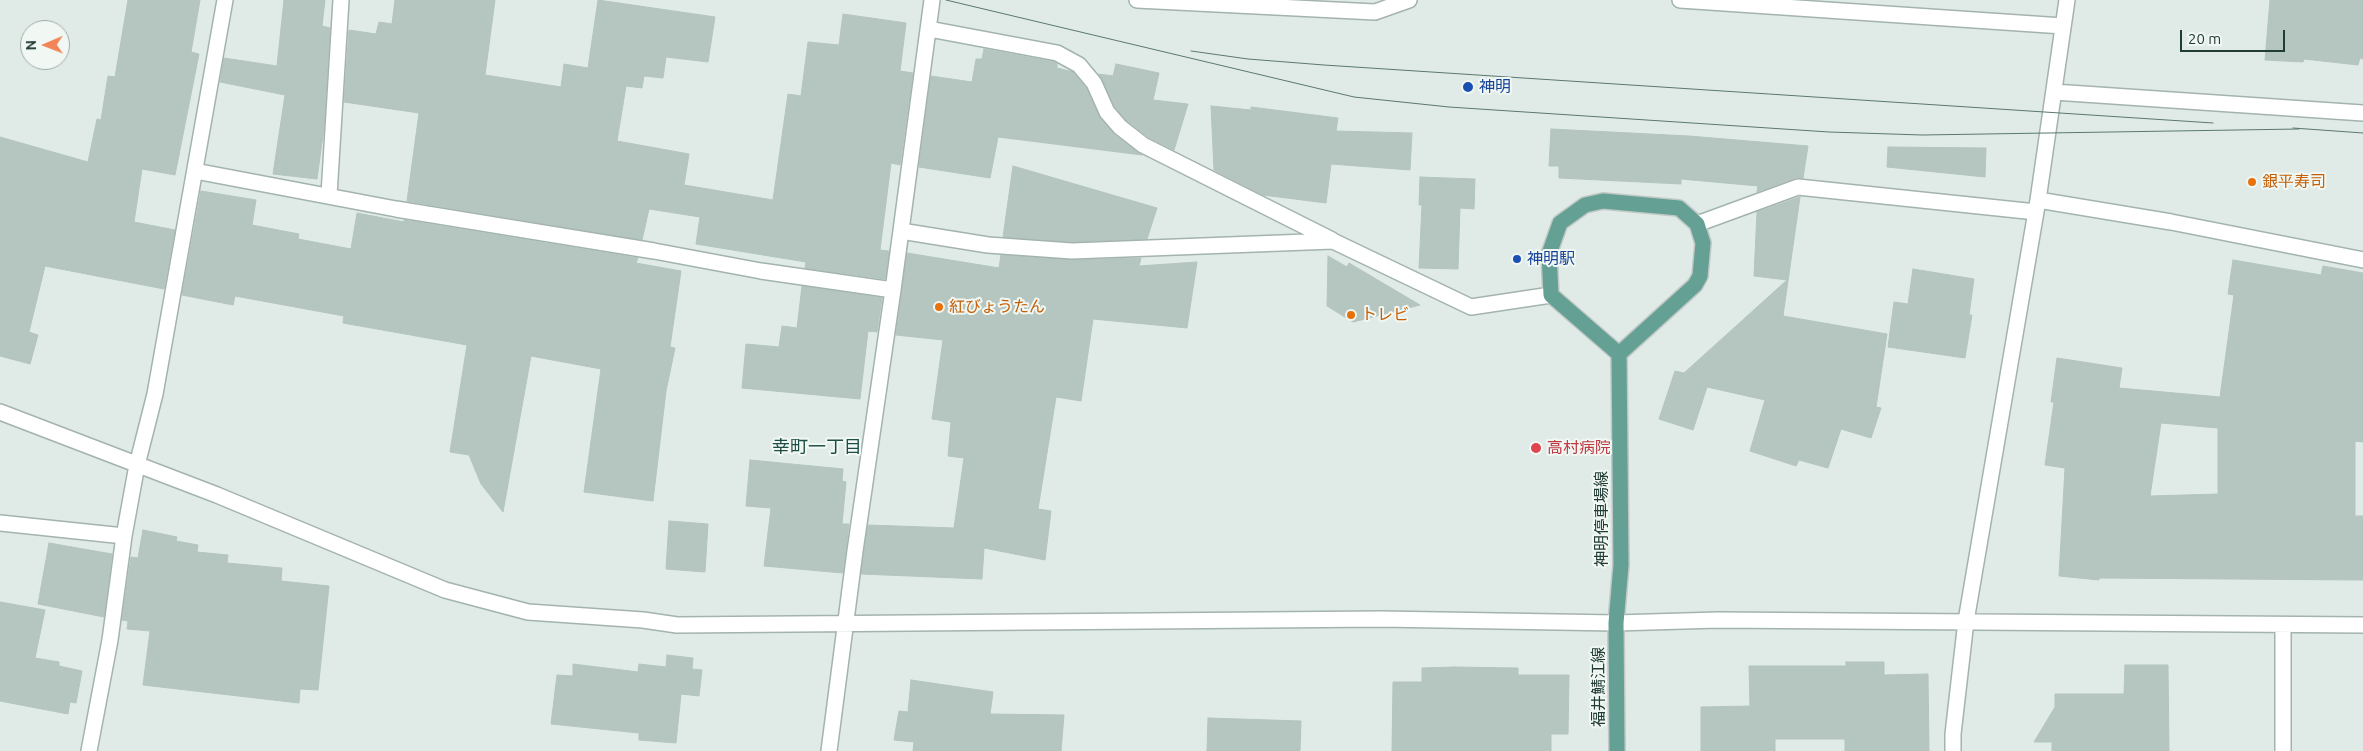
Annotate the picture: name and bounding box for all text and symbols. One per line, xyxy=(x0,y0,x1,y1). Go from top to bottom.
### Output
north arrow xyxy=(20,20,70,70)
scale bar xyxy=(2183,20,2288,52)
text: 20 m xyxy=(2188,30,2221,47)
text: N xyxy=(23,40,39,51)
place label: 神明 xyxy=(1479,77,1511,97)
marker: 神明 xyxy=(1461,80,1475,94)
place label: 銀平寿司 xyxy=(2262,172,2326,192)
marker: 銀平寿司 xyxy=(2246,176,2258,188)
place label: 神明駅 xyxy=(1527,249,1575,269)
marker: 神明駅 xyxy=(1511,253,1523,265)
place label: 紅びょうたん xyxy=(949,297,1045,317)
marker: 紅びょうたん xyxy=(933,301,945,313)
place label: トレビ xyxy=(1361,305,1409,325)
marker: トレビ xyxy=(1345,309,1357,321)
district label: 幸町一丁目 xyxy=(772,436,862,458)
place label: 高村病院 xyxy=(1547,438,1611,458)
marker: 高村病院 xyxy=(1529,441,1543,455)
street label: 神明停車場線 xyxy=(1592,471,1612,567)
street label: 福井鯖江線 xyxy=(1589,647,1609,727)

